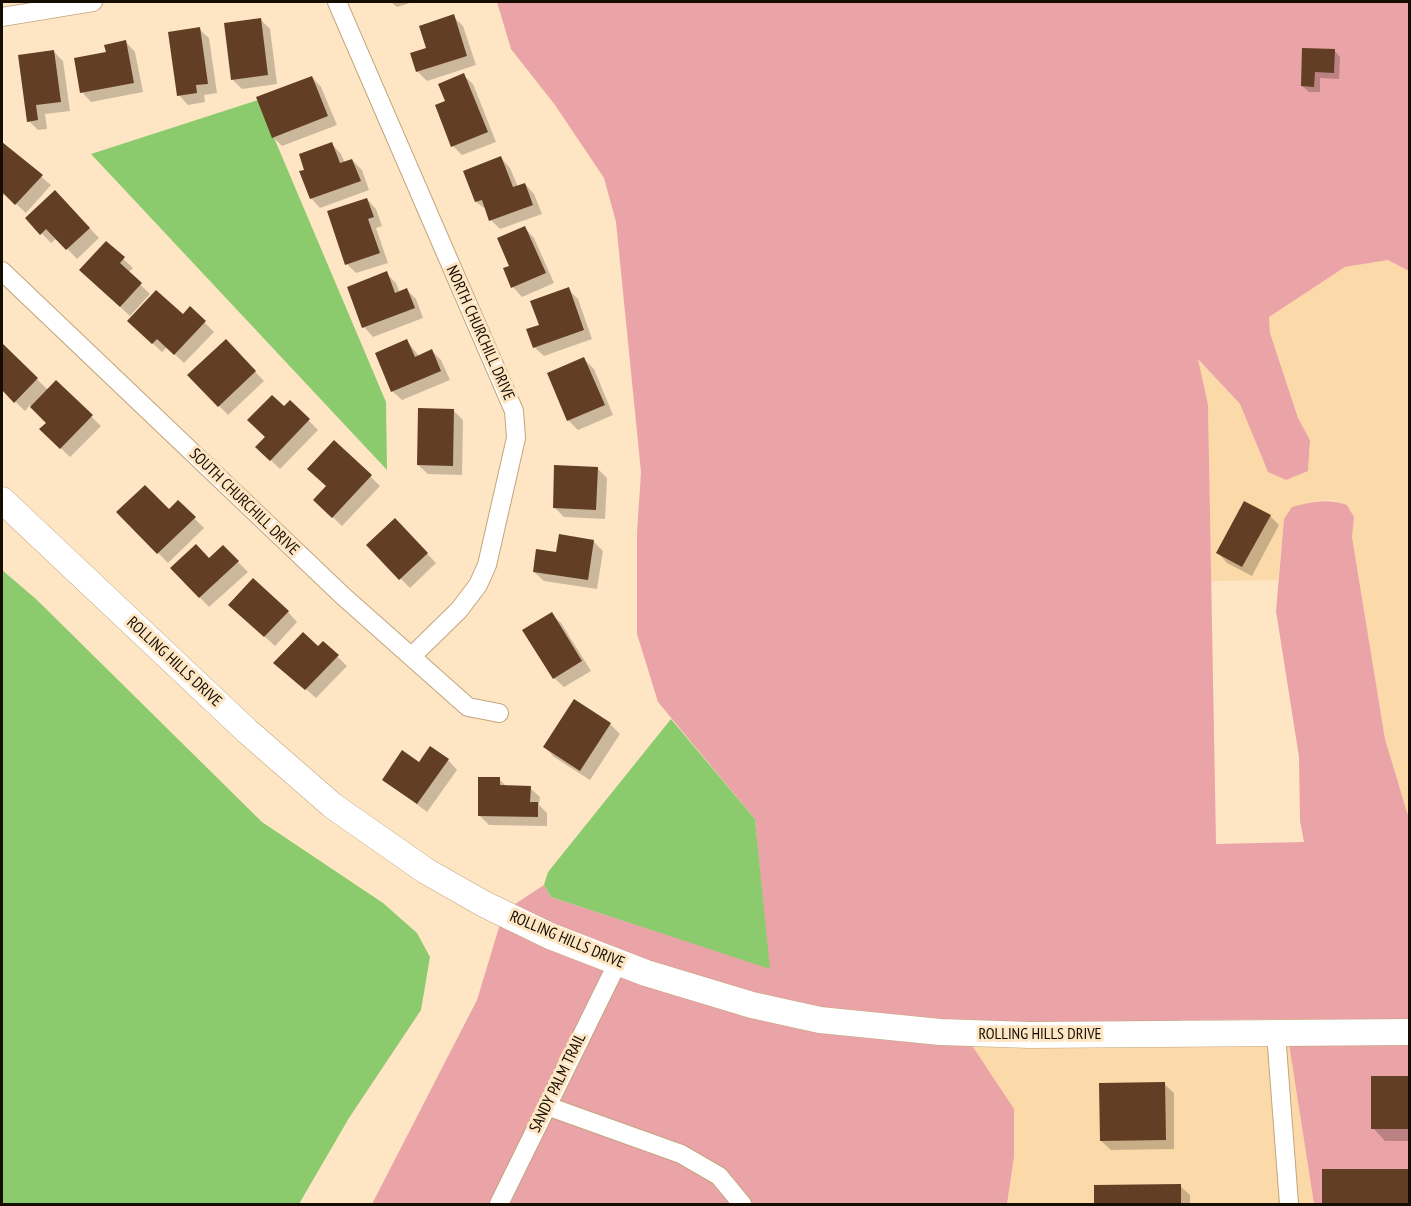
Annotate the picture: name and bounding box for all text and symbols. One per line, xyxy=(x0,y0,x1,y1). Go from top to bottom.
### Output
street label: NORTH CHURCHILL DRIVE xyxy=(442,263,518,403)
street label: SOUTH CHURCHILL DRIVE xyxy=(185,445,303,559)
street label: ROLLING HILLS DRIVE xyxy=(123,613,225,711)
street label: ROLLING HILLS DRIVE xyxy=(507,907,627,973)
street label: ROLLING HILLS DRIVE xyxy=(979,1024,1101,1044)
street label: SANDY PALM TRAIL xyxy=(526,1030,590,1136)

